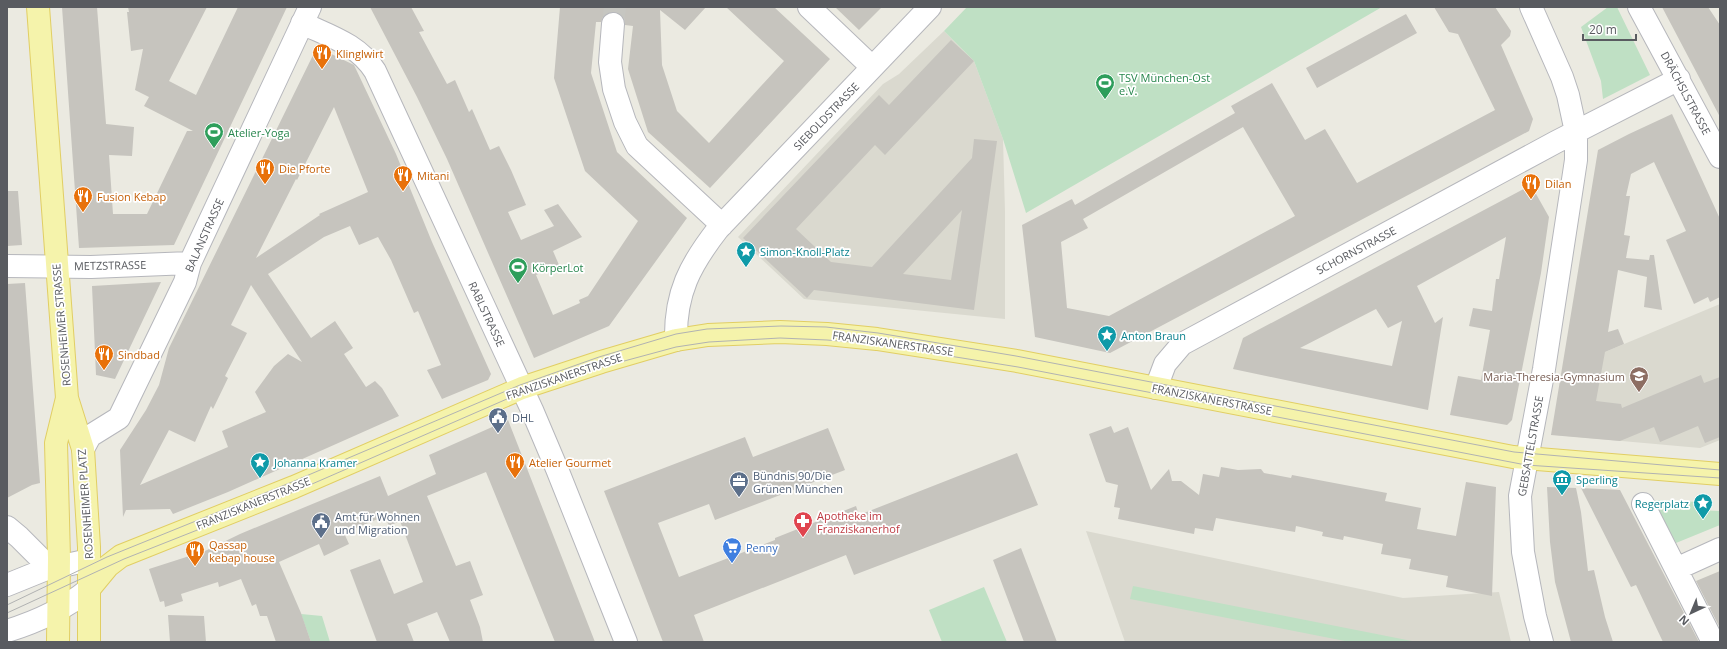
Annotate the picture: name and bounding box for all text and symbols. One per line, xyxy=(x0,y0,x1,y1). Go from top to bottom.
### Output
scale bar xyxy=(1583,16,1636,42)
text: 20 m xyxy=(1589,21,1617,38)
restaurant icon: Klinglwirt xyxy=(311,42,333,70)
place label: Klinglwirt xyxy=(336,46,384,61)
street label: DRÄCHSLSTRASSE xyxy=(1658,49,1714,137)
place label: TSV München-Ost e.V. xyxy=(1119,70,1210,98)
sports icon: TSV München-Ost e.V. xyxy=(1094,72,1116,100)
street label: SIEBOLDSTRASSE xyxy=(790,79,862,153)
sports icon: Atelier-Yoga xyxy=(203,121,225,149)
place label: Atelier-Yoga xyxy=(228,125,290,140)
restaurant icon: Die Pforte xyxy=(254,157,276,185)
place label: Die Pforte xyxy=(279,161,330,176)
restaurant icon: Mitani xyxy=(392,164,414,192)
place label: Mitani xyxy=(417,168,449,183)
restaurant icon: Dilan xyxy=(1520,172,1542,200)
place label: Dilan xyxy=(1545,176,1571,191)
restaurant icon: Fusion Kebap xyxy=(72,185,94,213)
place label: Fusion Kebap xyxy=(97,189,166,204)
street label: BALANSTRASSE xyxy=(181,196,227,274)
street label: SCHORNSTRASSE xyxy=(1313,223,1399,277)
place icon: Simon-Knoll-Platz xyxy=(735,240,757,268)
place label: Simon-Knoll-Platz xyxy=(760,244,850,259)
sports icon: KörperLot xyxy=(507,256,529,284)
street label: METZSTRASSE xyxy=(74,257,146,273)
place label: KörperLot xyxy=(532,260,584,275)
street label: ROSENHEIMER STRASSE xyxy=(48,263,74,387)
street label: RABLSTRASSE xyxy=(465,279,509,349)
place icon: Anton Braun xyxy=(1096,324,1118,352)
street label: FRANZISKANERSTRASSE xyxy=(832,327,954,359)
place label: Anton Braun xyxy=(1121,328,1186,343)
restaurant icon: Sindbad xyxy=(93,343,115,371)
place label: Sindbad xyxy=(118,347,160,362)
street label: FRANZISKANERSTRASSE xyxy=(504,349,624,403)
school or university icon: Maria-Theresia-Gymnasium xyxy=(1628,365,1650,393)
place label: Maria-Theresia-Gymnasium xyxy=(1483,369,1625,384)
street label: FRANZISKANERSTRASSE xyxy=(1151,380,1273,418)
street label: GEBSATTELSTRASSE xyxy=(1514,394,1546,498)
public building icon: DHL xyxy=(487,406,509,434)
place label: DHL xyxy=(512,410,534,425)
street label: ROSENHEIMER PLATZ xyxy=(74,448,96,560)
place icon: Johanna Kramer xyxy=(249,451,271,479)
restaurant icon: Atelier Gourmet xyxy=(504,451,526,479)
place label: Johanna Kramer xyxy=(273,455,358,470)
place label: Atelier Gourmet xyxy=(529,455,611,470)
place label: Bündnis 90/Die Grünen München xyxy=(753,468,843,496)
museum icon: Sperling xyxy=(1551,468,1573,496)
office icon: Bündnis 90/Die Grünen München xyxy=(728,470,750,498)
place label: Sperling xyxy=(1576,472,1618,487)
street label: FRANZISKANERSTRASSE xyxy=(194,473,312,533)
place icon: Regerplatz xyxy=(1692,492,1714,520)
place label: Regerplatz xyxy=(1635,496,1689,511)
place label: Apotheke im Franziskanerhof xyxy=(817,508,901,536)
place label: Amt für Wohnen und Migration xyxy=(335,509,420,537)
pharmacy icon: Apotheke im Franziskanerhof xyxy=(792,510,814,538)
public building icon: Amt für Wohnen und Migration xyxy=(310,511,332,539)
supermarket icon: Penny xyxy=(721,536,743,564)
place label: Qassap kebap house xyxy=(209,537,275,565)
restaurant icon: Qassap kebap house xyxy=(184,539,206,567)
place label: Penny xyxy=(746,540,778,555)
north arrow xyxy=(1671,593,1711,633)
text: N xyxy=(1675,612,1692,629)

